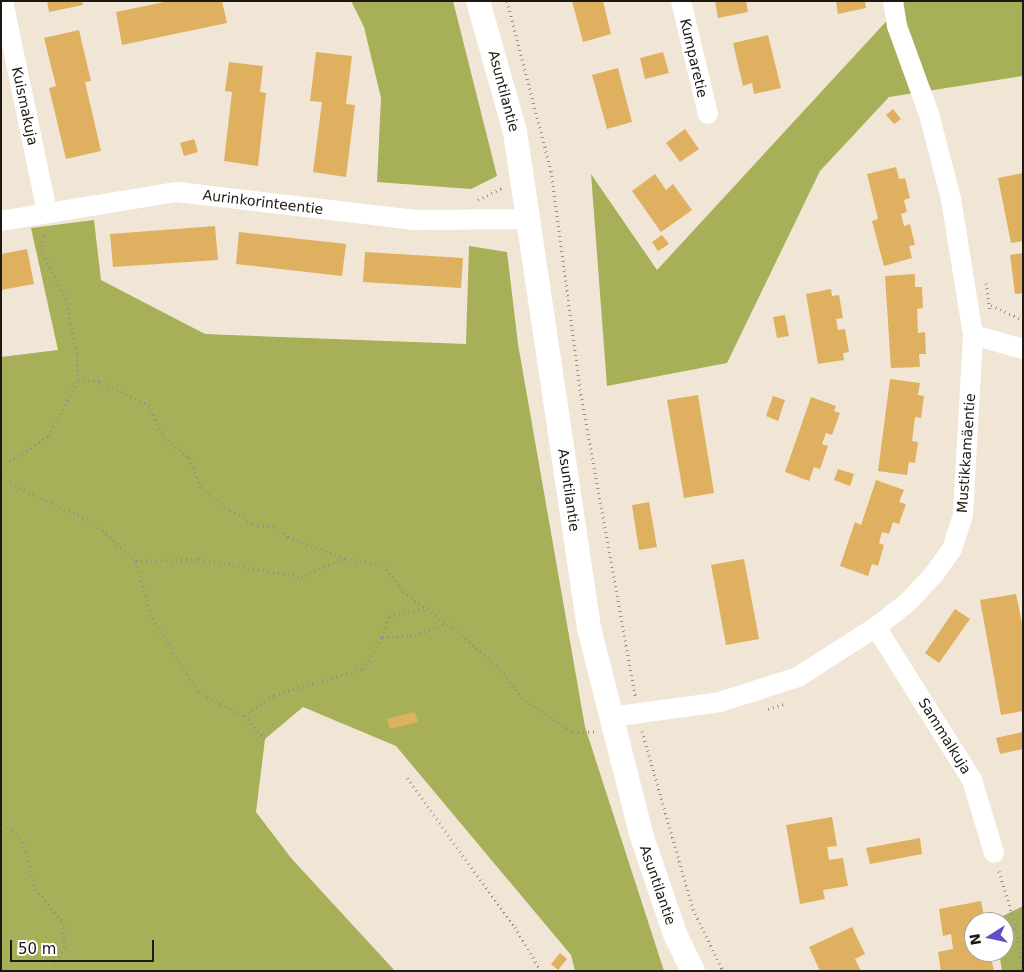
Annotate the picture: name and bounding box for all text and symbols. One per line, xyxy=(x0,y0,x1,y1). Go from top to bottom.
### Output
street label: Kumparetie xyxy=(677,17,711,99)
street label: Asuntilantie xyxy=(485,49,523,133)
street label: Kuismakuja xyxy=(8,65,42,147)
street label: Aurinkorinteentie xyxy=(202,186,324,218)
street label: Mustikkamäentie xyxy=(953,393,979,513)
street label: Asuntilantie xyxy=(555,448,583,532)
street label: Sammalkuja xyxy=(915,695,975,777)
street label: Asuntilantie xyxy=(636,843,680,927)
north arrow xyxy=(964,912,1014,962)
scale bar xyxy=(12,930,156,962)
text: N xyxy=(966,932,984,947)
text: 50 m xyxy=(18,940,56,958)

